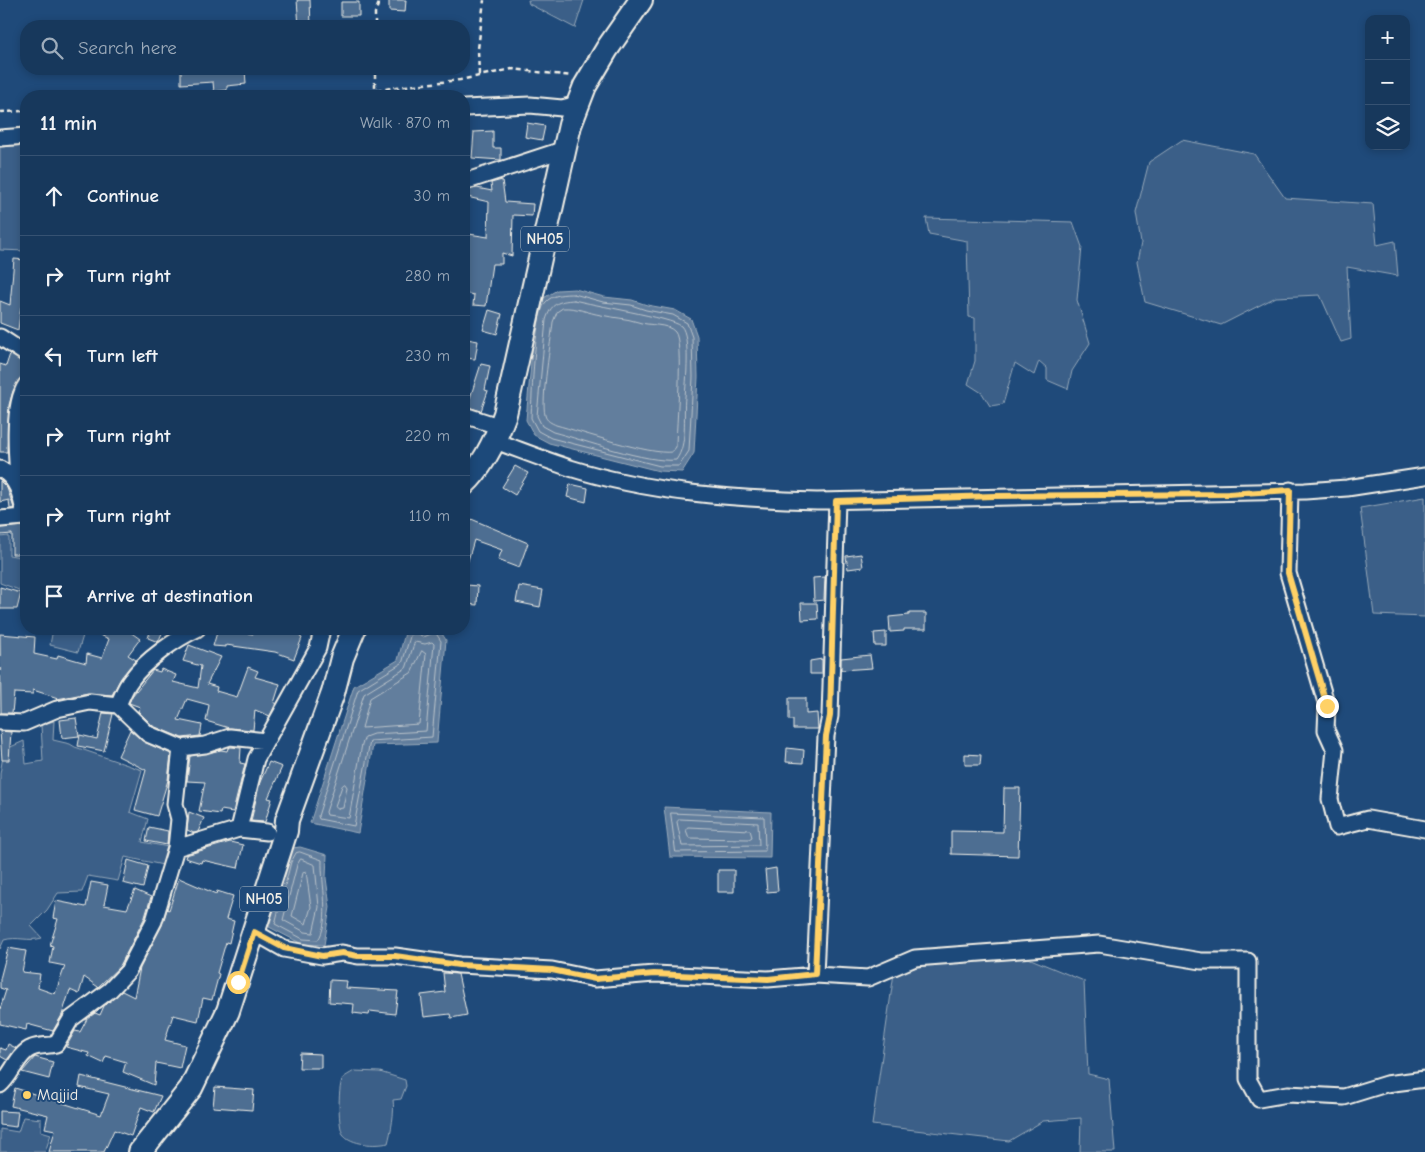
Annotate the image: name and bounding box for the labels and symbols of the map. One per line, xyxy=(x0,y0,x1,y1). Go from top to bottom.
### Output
road number: NH05 xyxy=(521,226,569,252)
route end xyxy=(1316,695,1339,718)
road number: NH05 xyxy=(240,886,288,912)
route start xyxy=(227,971,250,994)
place label: Majjid xyxy=(37,1086,78,1104)
marker: Majjid xyxy=(21,1089,33,1101)

